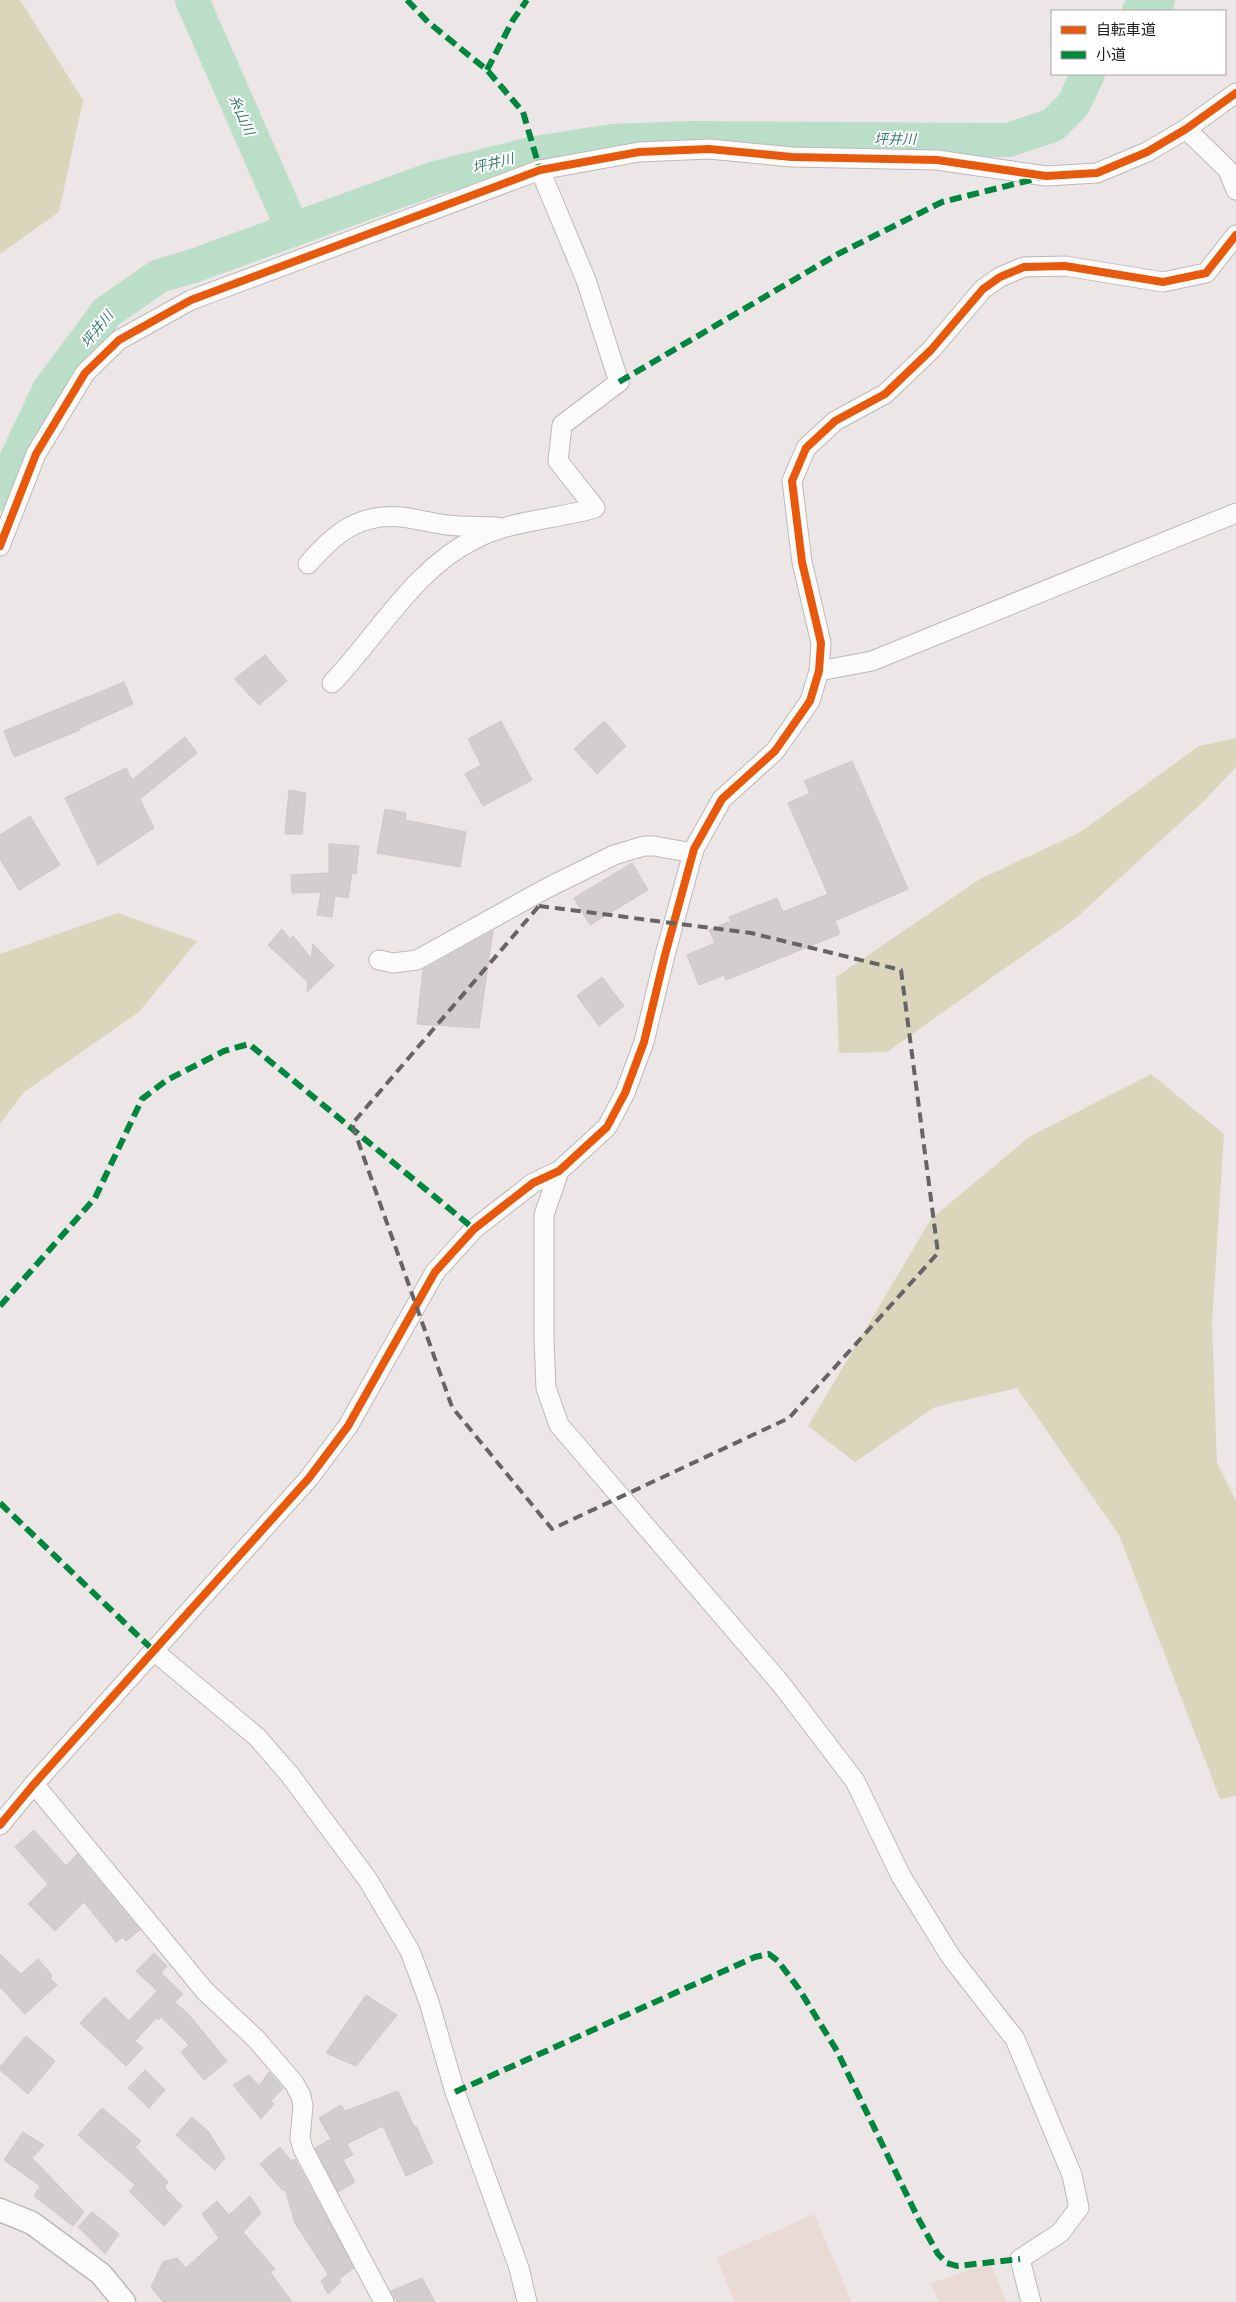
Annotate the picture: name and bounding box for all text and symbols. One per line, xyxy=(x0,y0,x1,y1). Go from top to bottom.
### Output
legend xyxy=(1051,10,1226,75)
text: 自転車道 xyxy=(1096,21,1156,39)
text: 小道 xyxy=(1096,46,1126,64)
water label: 糸山川 xyxy=(226,93,259,139)
water label: 坪井川 xyxy=(874,131,918,147)
water label: 坪井川 xyxy=(471,150,517,176)
water label: 坪井川 xyxy=(78,306,118,350)

